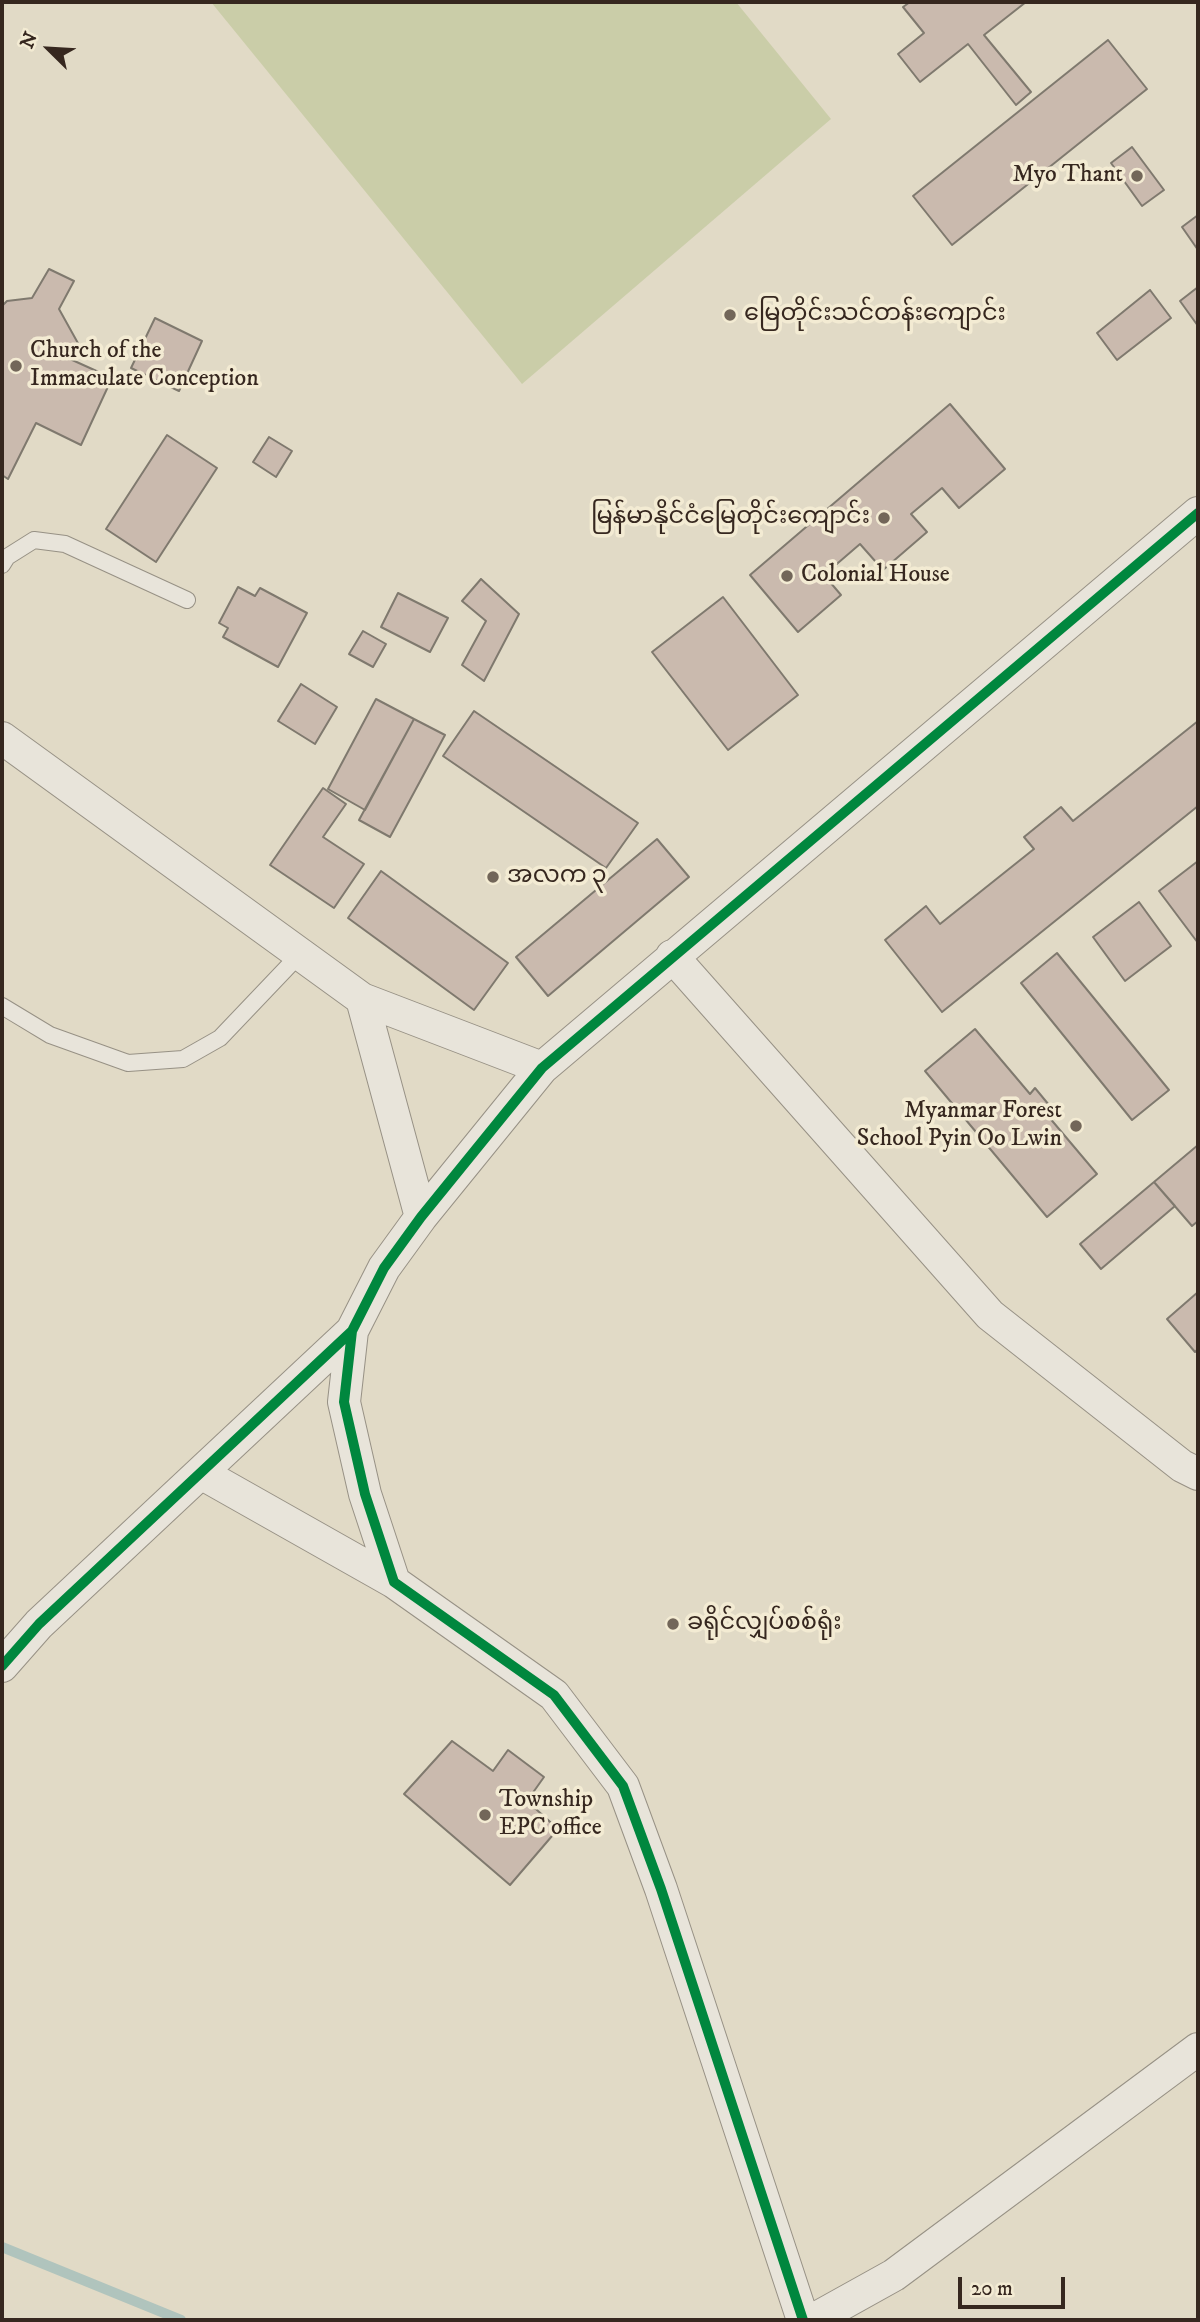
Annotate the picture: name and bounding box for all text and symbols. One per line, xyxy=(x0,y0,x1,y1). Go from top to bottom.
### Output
north arrow xyxy=(14,14,84,84)
text: N xyxy=(16,28,43,52)
place label: Myo Thant xyxy=(1012,162,1123,190)
marker: Myo Thant xyxy=(1129,168,1145,184)
place label: မြေတိုင်းသင်တန်းကျောင်း xyxy=(744,301,1006,329)
marker: မြေတိုင်းသင်တန်းကျောင်း xyxy=(722,307,738,323)
place label: Church of the Immaculate Conception xyxy=(30,338,259,394)
marker: Church of the Immaculate Conception xyxy=(8,358,24,374)
place label: မြန်မာနိုင်ငံမြေတိုင်းကျောင်း xyxy=(591,504,870,532)
marker: မြန်မာနိုင်ငံမြေတိုင်းကျောင်း xyxy=(876,510,892,526)
place label: Colonial House xyxy=(801,562,950,590)
marker: Colonial House xyxy=(779,568,795,584)
place label: အလက ၃ xyxy=(507,863,607,891)
marker: အလက ၃ xyxy=(485,869,501,885)
place label: Myanmar Forest School Pyin Oo Lwin xyxy=(857,1098,1062,1154)
marker: Myanmar Forest School Pyin Oo Lwin xyxy=(1068,1118,1084,1134)
place label: ခရိုင်လျှပ်စစ်ရုံး xyxy=(687,1610,841,1638)
marker: ခရိုင်လျှပ်စစ်ရုံး xyxy=(665,1616,681,1632)
place label: Township EPC office xyxy=(499,1787,602,1843)
marker: Township EPC office xyxy=(477,1807,493,1823)
scale bar xyxy=(962,2262,1069,2306)
text: 20 m xyxy=(971,2276,1013,2302)

